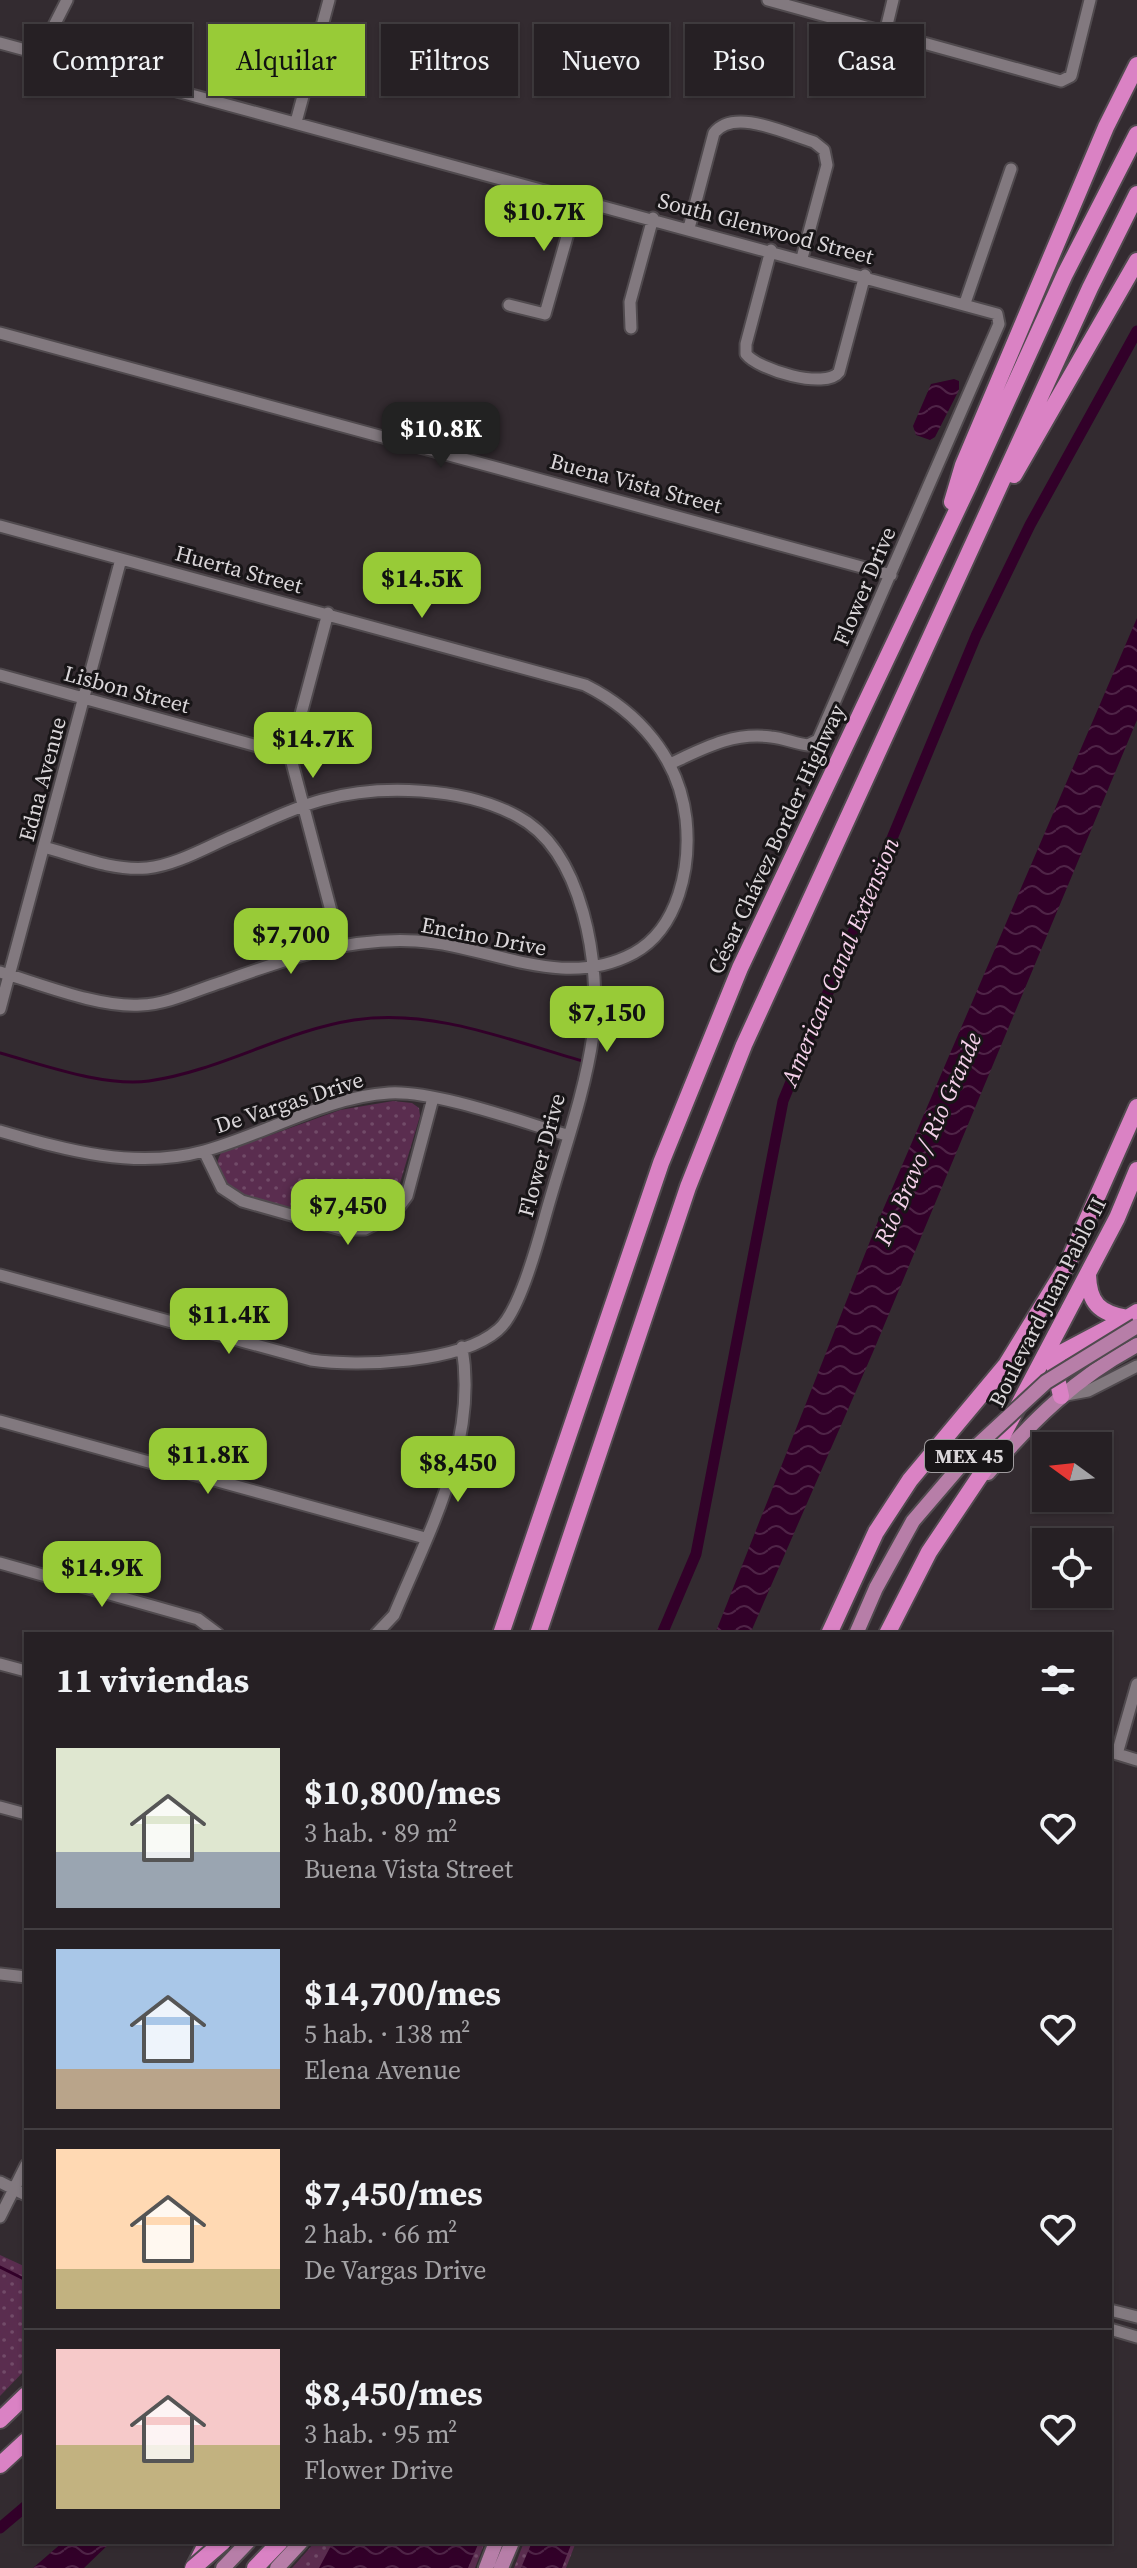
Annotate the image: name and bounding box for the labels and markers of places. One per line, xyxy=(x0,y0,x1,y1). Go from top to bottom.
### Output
pin: $10.7K xyxy=(479,185,609,253)
pin: $10.8K xyxy=(376,402,506,470)
pin: $14.5K xyxy=(357,552,487,620)
pin: $14.7K xyxy=(248,712,378,780)
pin: $7,700 xyxy=(226,908,356,976)
pin: $7,150 xyxy=(542,986,672,1054)
pin: $7,450 xyxy=(283,1179,413,1247)
pin: $11.4K xyxy=(164,1288,294,1356)
pin: $11.8K xyxy=(143,1428,273,1496)
pin: $8,450 xyxy=(393,1436,523,1504)
pin: $14.9K xyxy=(37,1541,167,1609)

